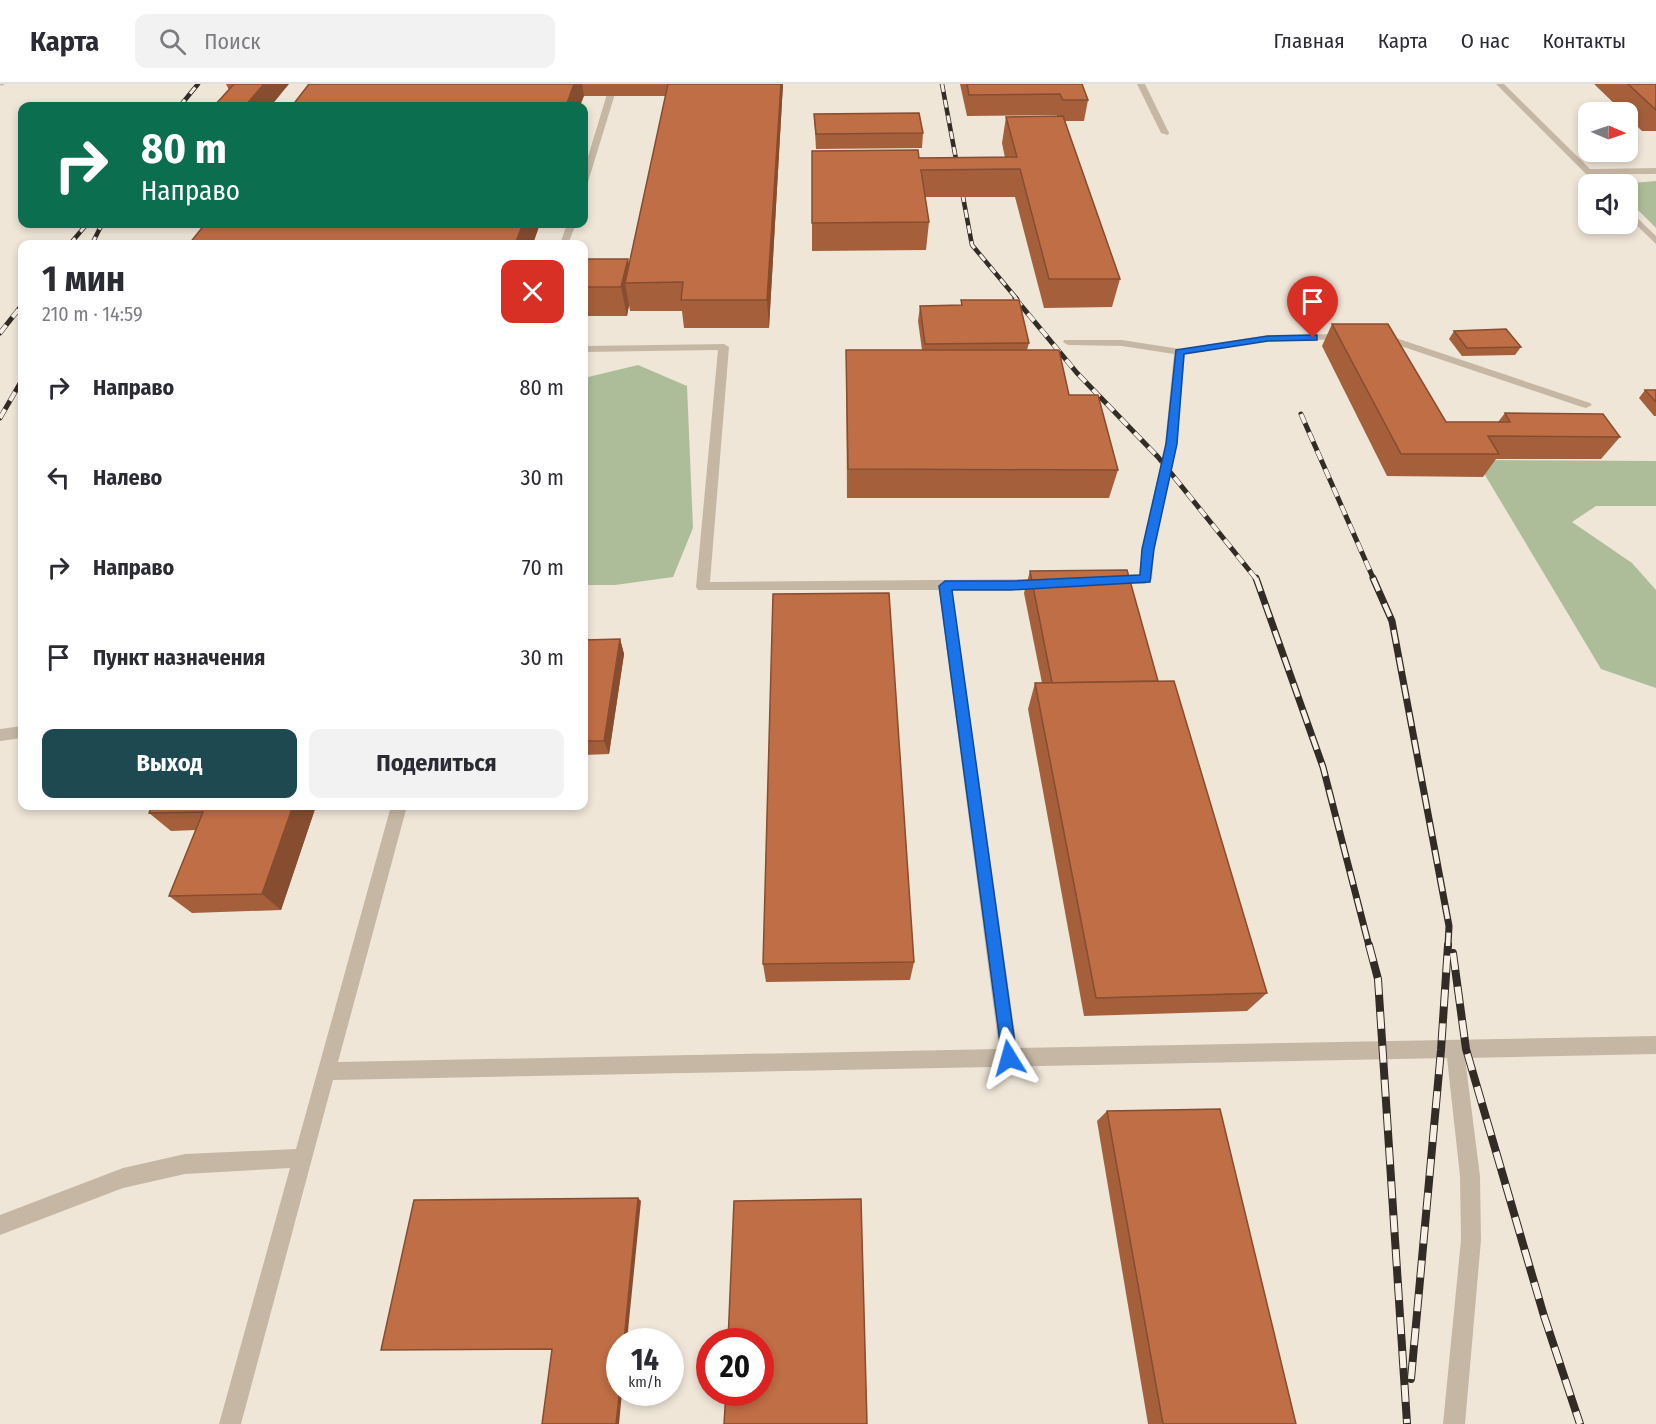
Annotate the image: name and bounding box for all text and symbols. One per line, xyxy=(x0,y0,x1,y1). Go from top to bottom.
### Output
search box xyxy=(135,14,555,68)
text: Карта xyxy=(30,25,99,58)
icon: search xyxy=(156,25,189,58)
text: Поиск xyxy=(204,28,261,55)
text: Главная xyxy=(1274,28,1345,54)
text: Карта xyxy=(1378,28,1428,54)
text: О нас xyxy=(1461,28,1509,54)
text: Контакты xyxy=(1542,28,1626,54)
north arrow xyxy=(1578,102,1638,162)
map controls xyxy=(1578,102,1638,234)
text: 80 m xyxy=(141,124,227,174)
icon: right xyxy=(42,126,120,204)
button: sound xyxy=(1578,174,1638,234)
text: Направо xyxy=(141,175,240,207)
text: 1 мин xyxy=(42,257,125,301)
button: close xyxy=(501,260,564,323)
pin xyxy=(1287,276,1338,338)
icon: arrive xyxy=(1296,285,1329,318)
text: 210 m · 14:59 xyxy=(42,302,143,326)
icon: right xyxy=(42,371,75,404)
text: Направо xyxy=(93,374,174,401)
text: 80 m xyxy=(519,374,564,401)
icon: left xyxy=(42,461,75,494)
text: Налево xyxy=(93,464,162,491)
text: 30 m xyxy=(521,464,564,491)
icon: right xyxy=(42,551,75,584)
text: Направо xyxy=(93,554,174,581)
text: 70 m xyxy=(522,554,564,581)
icon: arrive xyxy=(42,641,75,674)
text: Пункт назначения xyxy=(93,644,265,671)
text: 30 m xyxy=(521,644,564,671)
button: Выход xyxy=(42,729,297,798)
button: Поделиться xyxy=(309,729,564,798)
position arrow xyxy=(977,1026,1041,1090)
speed limit sign: 20 xyxy=(696,1328,774,1406)
text: 14 xyxy=(631,1342,659,1378)
text: km/h xyxy=(628,1373,662,1391)

